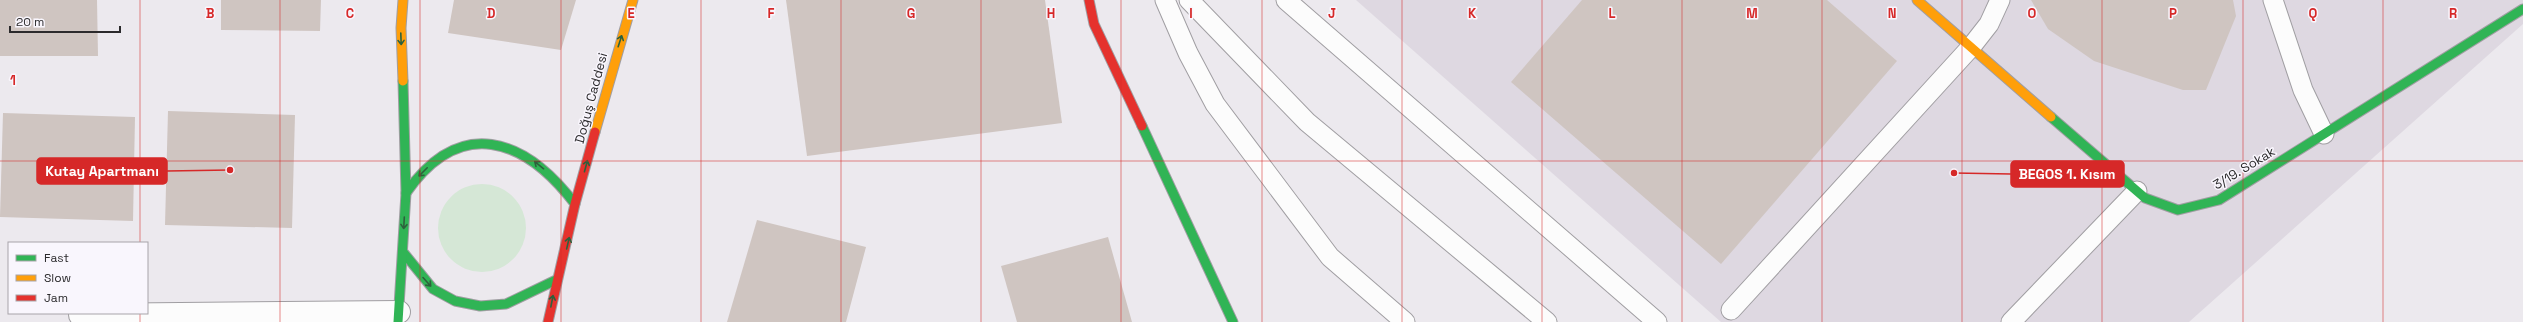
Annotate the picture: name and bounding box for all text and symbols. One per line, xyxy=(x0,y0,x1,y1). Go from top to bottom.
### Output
text: B xyxy=(206,5,215,22)
text: C xyxy=(346,5,354,22)
text: D xyxy=(487,5,496,22)
text: E xyxy=(627,5,635,22)
text: F xyxy=(768,5,775,22)
text: G xyxy=(907,5,915,22)
text: H xyxy=(1047,5,1055,22)
text: I xyxy=(1189,5,1193,22)
text: J xyxy=(1328,5,1336,22)
text: K xyxy=(1468,5,1477,22)
text: L xyxy=(1608,5,1616,22)
text: M xyxy=(1746,5,1758,22)
text: N xyxy=(1888,5,1896,22)
text: O xyxy=(2028,5,2037,22)
text: P xyxy=(2169,5,2177,22)
text: Q xyxy=(2309,5,2318,22)
text: R xyxy=(2449,5,2457,22)
scale bar xyxy=(10,8,120,34)
text: 20 m xyxy=(16,14,44,30)
one-way arrow xyxy=(398,32,405,45)
one-way arrow xyxy=(617,35,624,48)
street label: Doğuş Caddesi xyxy=(571,51,611,145)
text: 1 xyxy=(10,72,16,89)
street label: 3/19. Sokak xyxy=(2210,143,2278,193)
callout: Kutay Apartmanı xyxy=(37,158,167,184)
one-way arrow xyxy=(582,160,590,173)
one-way arrow xyxy=(534,161,545,170)
callout: BEGOS 1. Kısım xyxy=(2011,161,2124,187)
text: Kutay Apartmanı xyxy=(45,162,159,180)
text: BEGOS 1. Kısım xyxy=(2019,165,2116,183)
one-way arrow xyxy=(418,167,428,177)
one-way arrow xyxy=(401,216,408,229)
one-way arrow xyxy=(564,237,572,250)
legend xyxy=(8,242,148,314)
text: Fast xyxy=(44,250,69,266)
text: Slow xyxy=(44,270,71,286)
one-way arrow xyxy=(423,277,432,287)
text: Jam xyxy=(44,290,68,306)
one-way arrow xyxy=(548,295,556,308)

